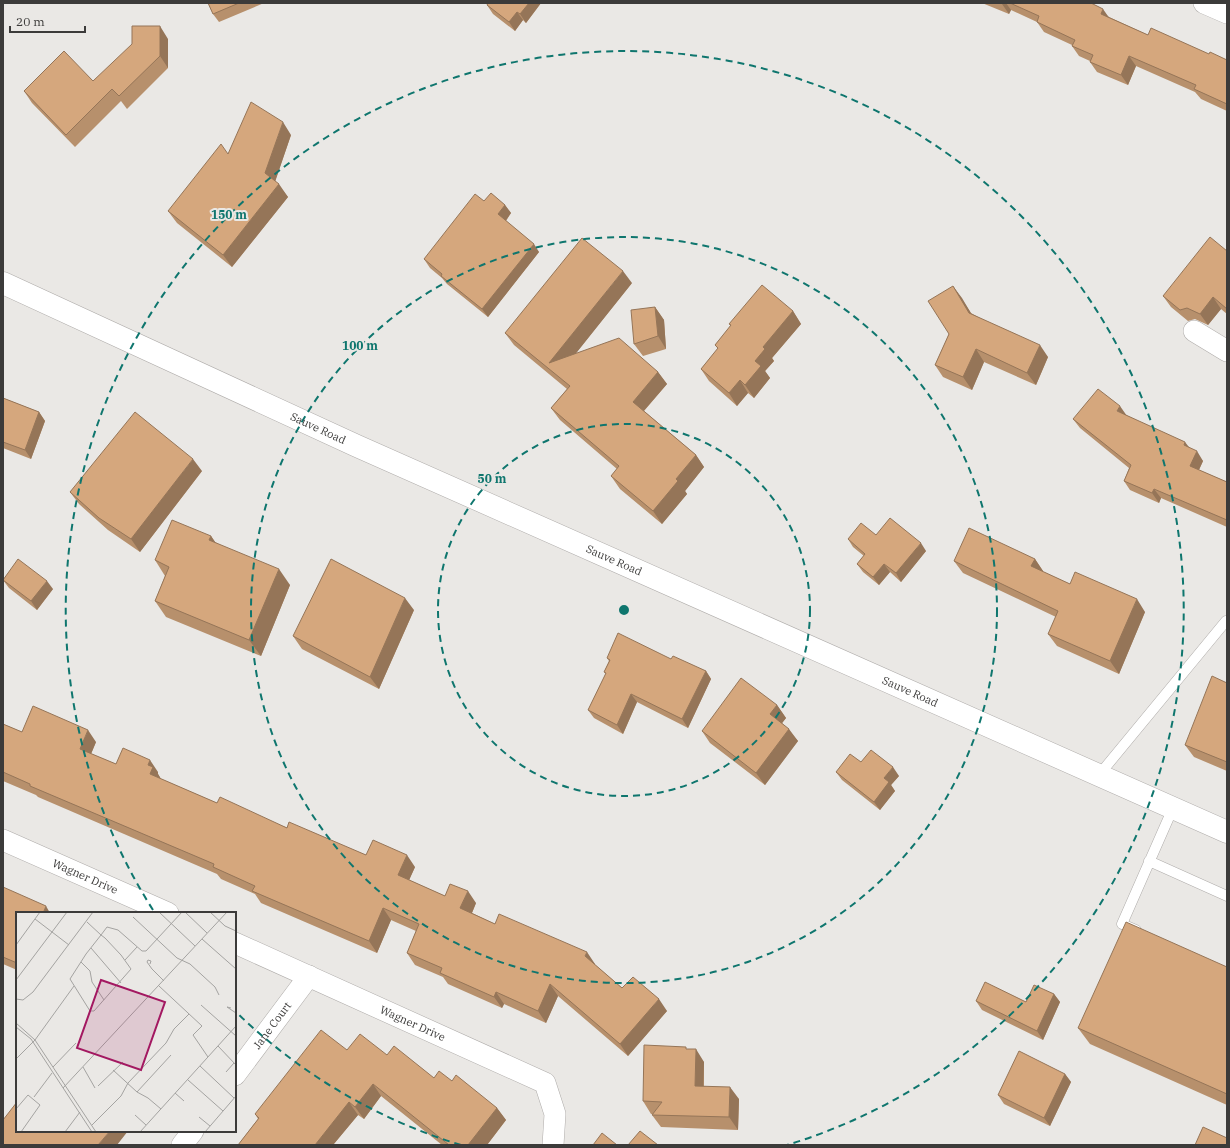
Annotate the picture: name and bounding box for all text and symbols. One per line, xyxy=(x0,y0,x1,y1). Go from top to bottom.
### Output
scale bar xyxy=(10,8,85,34)
text: 20 m xyxy=(16,14,45,29)
text: 150 m xyxy=(211,207,247,222)
text: 100 m xyxy=(342,338,378,353)
street label: Sauve Road xyxy=(288,409,349,447)
text: 50 m xyxy=(478,471,507,486)
street label: Sauve Road xyxy=(584,542,645,579)
centre of rings xyxy=(617,603,631,617)
street label: Sauve Road xyxy=(880,673,941,710)
street label: Wagner Drive xyxy=(50,856,120,897)
inset map xyxy=(16,912,236,1132)
street label: Jane Court xyxy=(250,999,294,1052)
street label: Wagner Drive xyxy=(378,1002,448,1044)

